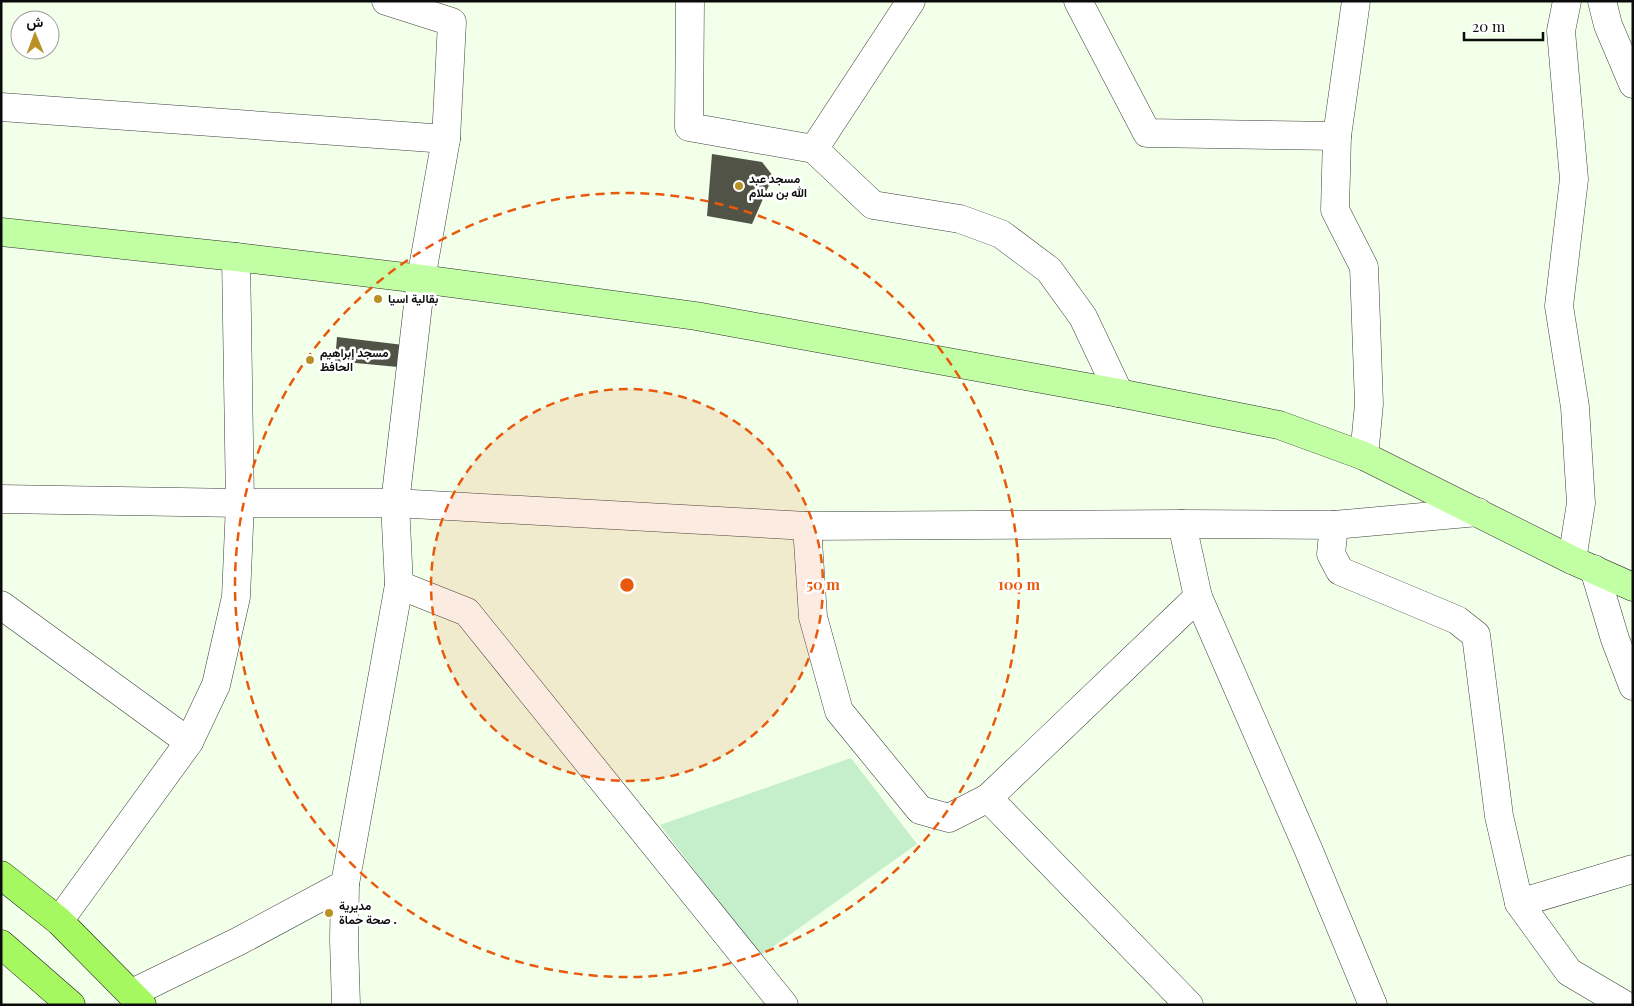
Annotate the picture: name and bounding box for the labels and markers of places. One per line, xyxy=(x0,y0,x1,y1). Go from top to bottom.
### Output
place label: مسجد عبد الله بن سلام xyxy=(749,170,807,201)
marker: مسجد عبد الله بن سلام xyxy=(733,180,745,192)
place label: بقالية اسيا xyxy=(388,290,439,306)
marker: بقالية اسيا xyxy=(372,293,384,305)
place label: مسجد إبراهيم الحافظ xyxy=(320,344,389,374)
marker: مسجد إبراهيم الحافظ xyxy=(304,354,316,366)
centre of rings xyxy=(618,576,636,594)
place label: مديرية صحة حماة . xyxy=(339,897,397,927)
marker: مديرية صحة حماة . xyxy=(323,907,335,919)

